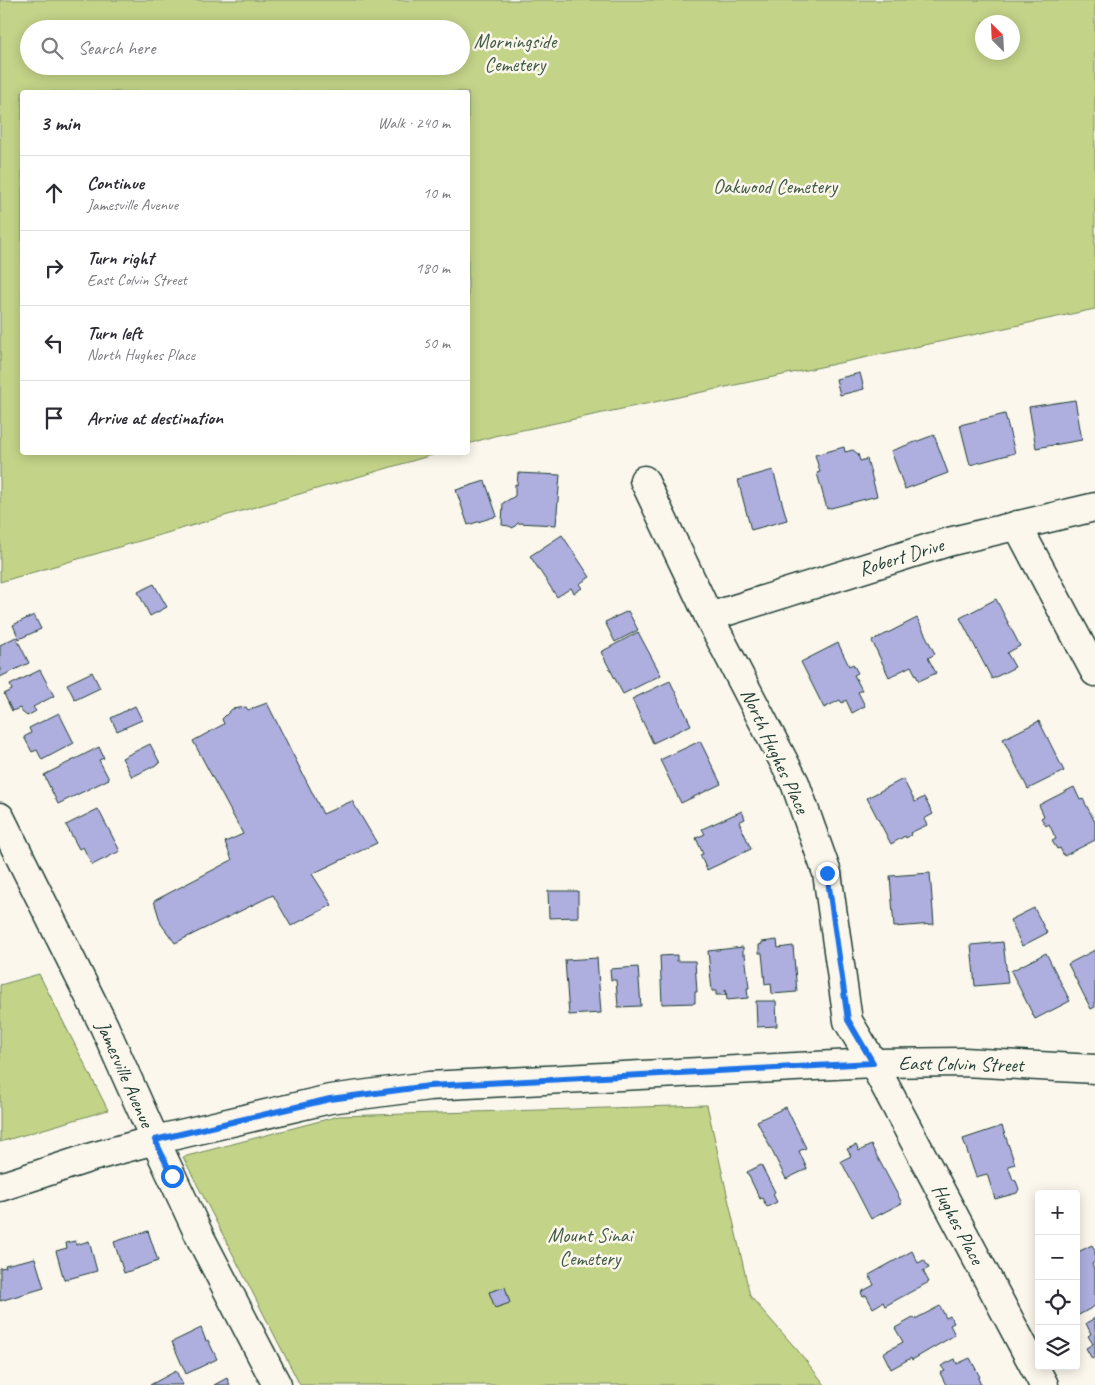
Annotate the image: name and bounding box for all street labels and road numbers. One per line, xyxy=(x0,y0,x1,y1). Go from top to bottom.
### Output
street label: Robert Drive xyxy=(856,532,948,582)
street label: North Hughes Place xyxy=(735,685,815,819)
street label: Jamesville Avenue xyxy=(90,1016,160,1132)
street label: East Colvin Street xyxy=(898,1050,1026,1078)
street label: Hughes Place xyxy=(926,1179,990,1270)

